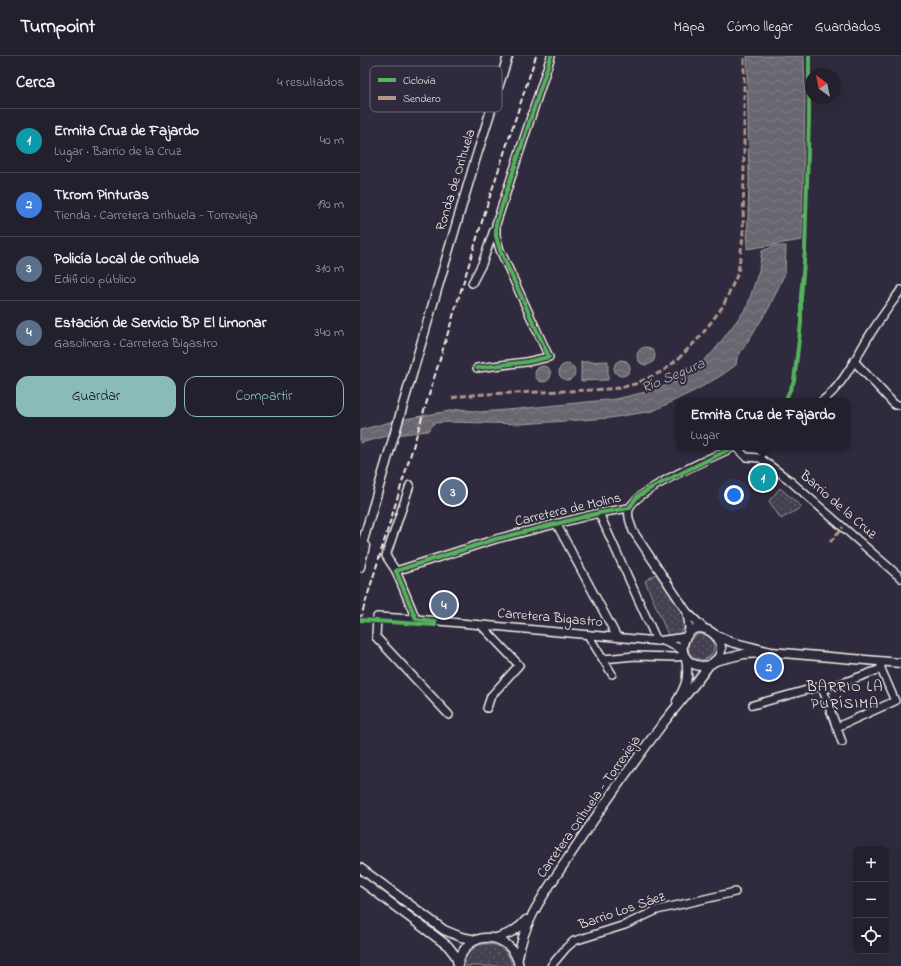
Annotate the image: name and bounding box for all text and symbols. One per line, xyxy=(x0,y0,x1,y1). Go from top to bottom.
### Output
text: Turnpoint xyxy=(20,14,95,41)
text: Mapa xyxy=(674,17,705,38)
text: Cómo llegar xyxy=(727,17,793,38)
text: Guardados xyxy=(815,17,881,38)
legend xyxy=(370,66,502,112)
north arrow xyxy=(805,68,841,104)
text: Cerca xyxy=(16,70,55,95)
text: 4 resultados xyxy=(277,73,344,92)
text: Ciclovía xyxy=(403,73,436,89)
text: Sendero xyxy=(403,91,441,107)
text: Ermita Cruz de Fajardo xyxy=(54,120,199,142)
street label: Ronda de Orihuela xyxy=(431,127,481,233)
text: 1 xyxy=(27,131,31,150)
text: 40 m xyxy=(320,131,344,150)
text: Lugar · Barrio de la Cruz xyxy=(54,142,181,161)
text: Tkrom Pinturas xyxy=(54,184,149,206)
text: 2 xyxy=(26,195,32,214)
text: 190 m xyxy=(317,195,344,214)
text: Tienda · Carretera Orihuela - Torrevieja xyxy=(54,206,257,225)
text: Policía Local de Orihuela xyxy=(54,248,199,270)
text: 3 xyxy=(26,259,32,278)
text: 310 m xyxy=(316,259,344,278)
text: Edificio público xyxy=(54,270,136,289)
text: Estación de Servicio BP El Limonar xyxy=(54,312,266,334)
text: 4 xyxy=(26,323,32,342)
text: 340 m xyxy=(314,323,344,342)
text: Gasolinera · Carretera Bigastro xyxy=(54,334,218,353)
water label: Río Segura xyxy=(638,352,709,400)
button: Guardar xyxy=(16,376,176,417)
button: Compartir xyxy=(184,376,344,417)
popup xyxy=(676,398,850,450)
text: Ermita Cruz de Fajardo xyxy=(690,404,836,426)
text: Lugar xyxy=(690,426,720,445)
pin: 1 xyxy=(750,463,776,493)
street label: Barrio de la Cruz xyxy=(794,465,881,544)
pin: 3 xyxy=(440,477,466,507)
your location xyxy=(724,485,744,505)
street label: Carretera de Molins xyxy=(513,488,623,532)
pin: 4 xyxy=(431,590,457,620)
street label: Carretera Bigastro xyxy=(496,603,604,634)
pin: 2 xyxy=(756,652,782,682)
district label: BARRIO LA PURÍSIMA xyxy=(806,676,883,715)
street label: Carretera Orihuela - Torrevieja xyxy=(532,731,646,883)
map controls xyxy=(853,846,889,954)
button: + xyxy=(853,846,889,882)
button: − xyxy=(853,882,889,918)
street label: Barrio Los Sáez xyxy=(575,886,668,936)
button: locate xyxy=(853,918,889,954)

